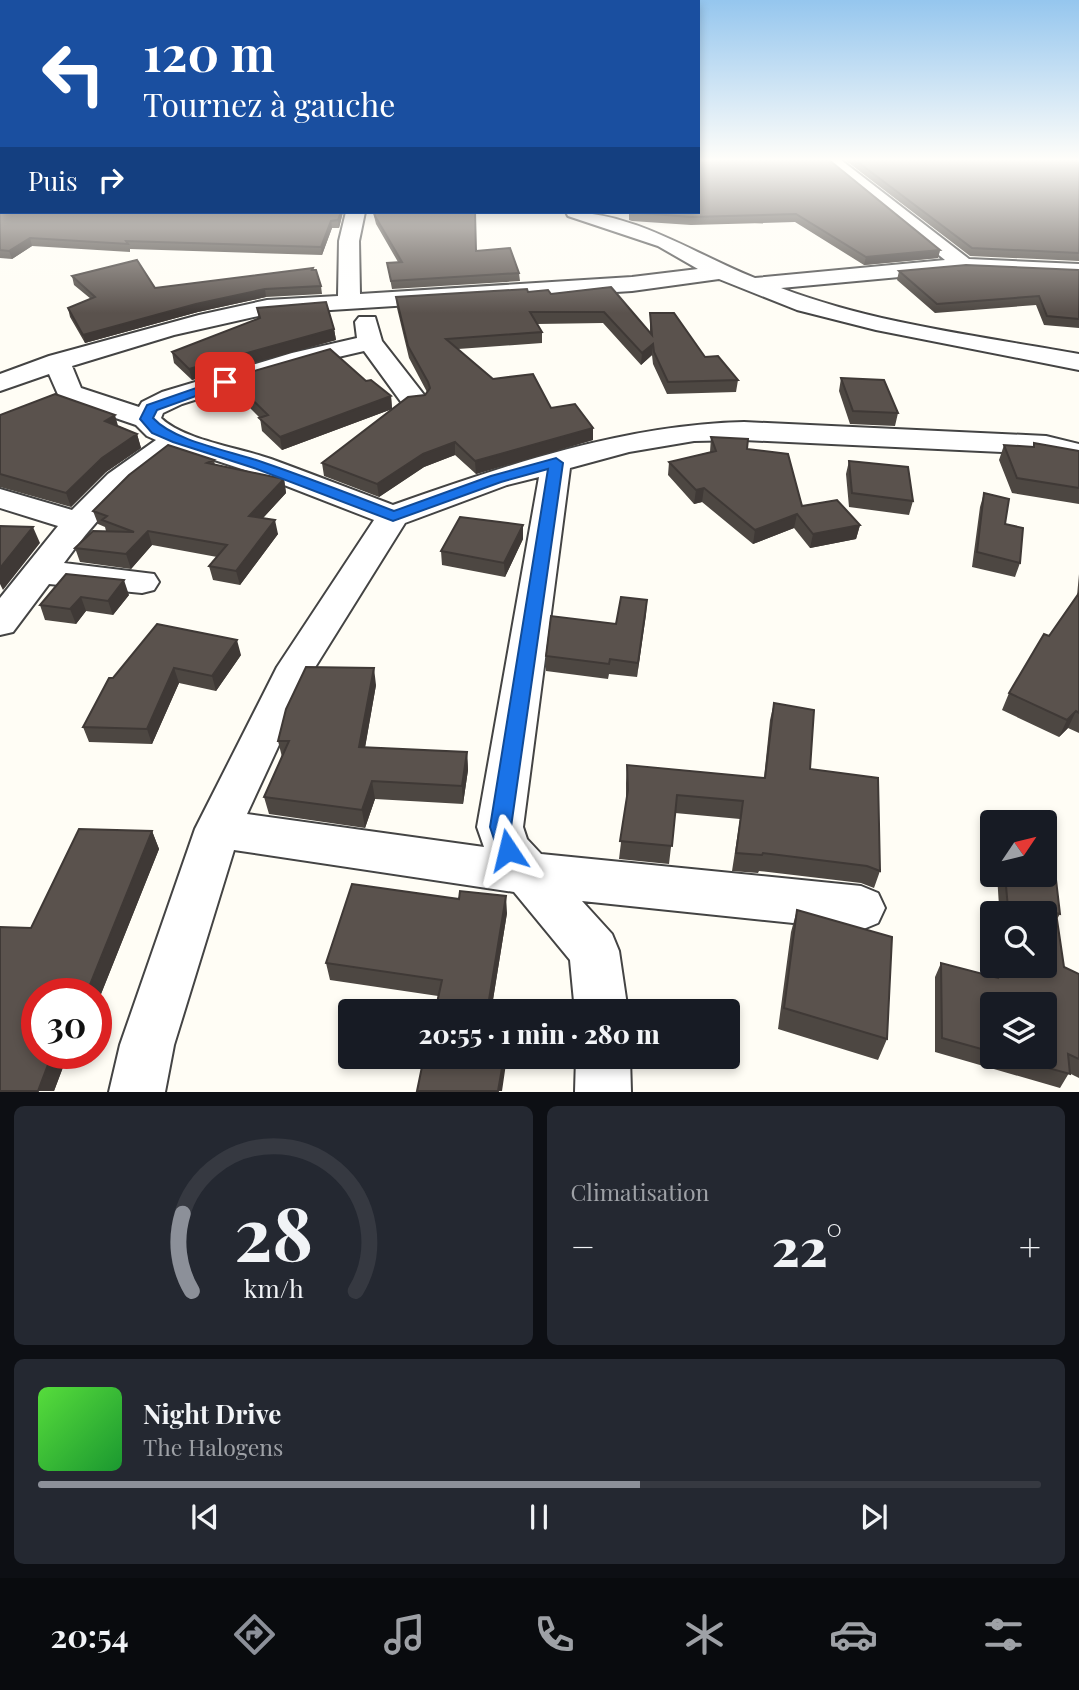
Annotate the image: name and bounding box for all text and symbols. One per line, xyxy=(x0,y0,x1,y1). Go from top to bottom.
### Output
text: 120 m xyxy=(143,19,275,84)
icon: left xyxy=(28,28,119,119)
text: Tournez à gauche xyxy=(143,82,396,125)
icon: right xyxy=(92,161,130,199)
text: Puis xyxy=(28,163,78,198)
pin xyxy=(195,352,255,412)
icon: arrive xyxy=(206,363,244,401)
north arrow xyxy=(980,810,1057,887)
map controls xyxy=(980,810,1057,1069)
position arrow xyxy=(471,813,545,887)
button: search xyxy=(980,901,1057,978)
speed limit sign: 30 xyxy=(21,978,112,1069)
button: layers xyxy=(980,992,1057,1069)
text: 20:55 · 1 min · 280 m xyxy=(418,1016,660,1051)
text: Climatisation xyxy=(571,1176,709,1207)
text: 28 xyxy=(234,1183,313,1280)
text: 22° xyxy=(772,1211,842,1280)
text: − xyxy=(571,1220,595,1271)
text: + xyxy=(1019,1220,1041,1271)
text: km/h xyxy=(243,1271,304,1304)
text: Night Drive xyxy=(143,1396,281,1431)
text: The Halogens xyxy=(143,1431,283,1462)
icon: previous xyxy=(186,1498,224,1536)
icon: pause xyxy=(520,1498,558,1536)
icon: next xyxy=(855,1498,893,1536)
icon: directions xyxy=(230,1610,279,1659)
icon: music xyxy=(380,1610,429,1659)
icon: phone xyxy=(530,1610,579,1659)
icon: climate xyxy=(680,1610,729,1659)
icon: car xyxy=(829,1610,878,1659)
icon: filters xyxy=(979,1610,1028,1659)
text: 20:54 xyxy=(50,1613,129,1656)

